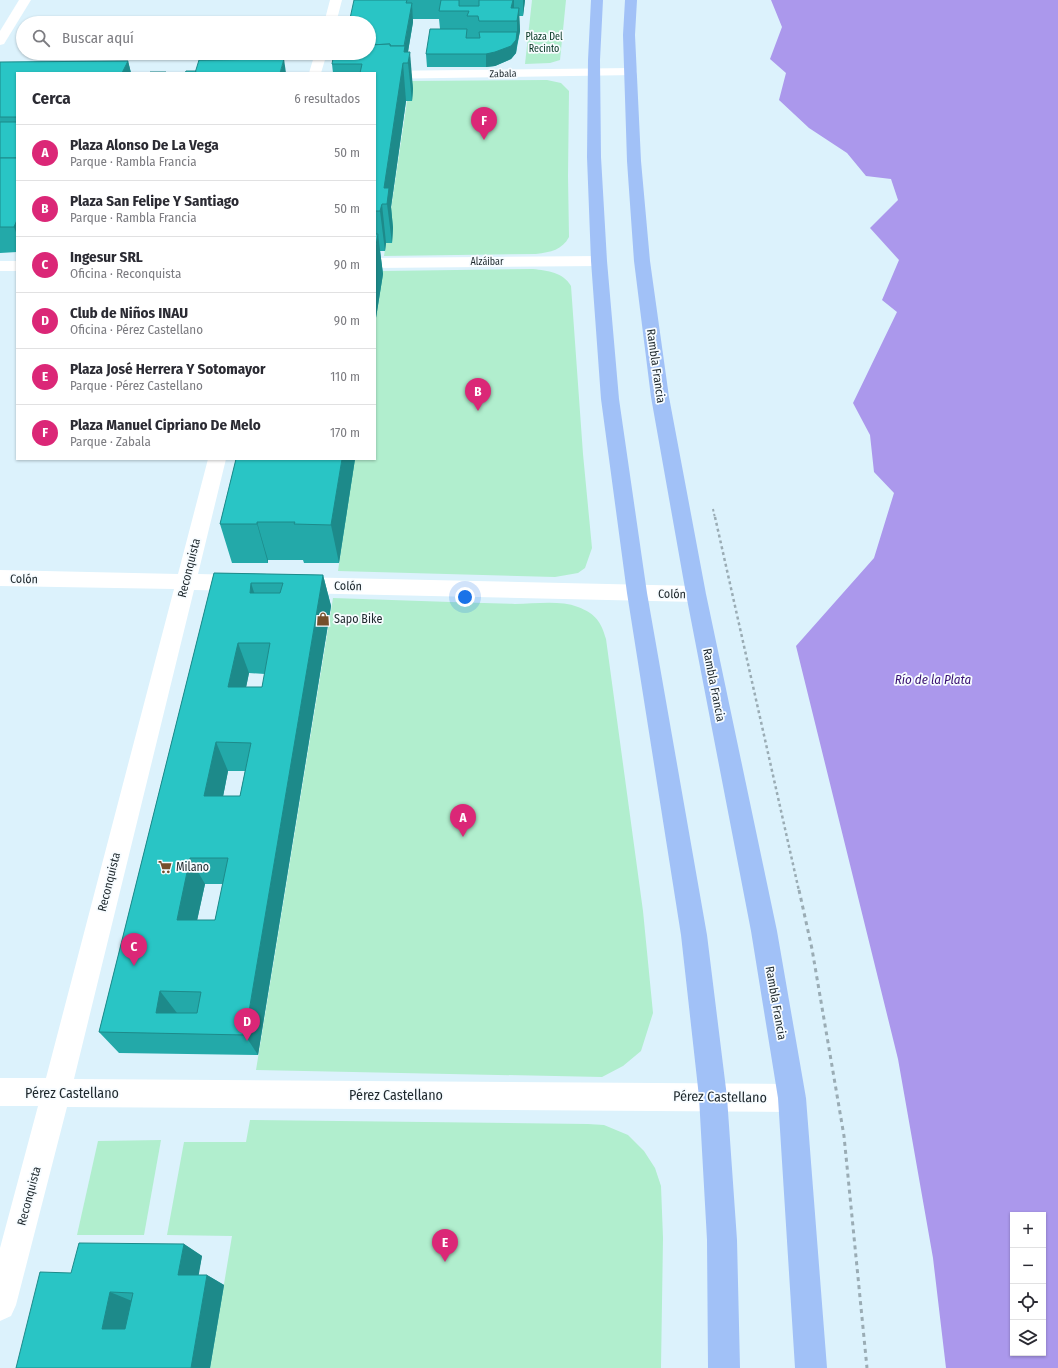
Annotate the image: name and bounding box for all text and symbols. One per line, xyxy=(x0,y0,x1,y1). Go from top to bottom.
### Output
search box xyxy=(16,16,376,60)
icon: search xyxy=(30,27,52,49)
text: Buscar aquí xyxy=(62,29,134,47)
park label: Plaza Del Recinto xyxy=(525,31,563,55)
street label: Zabala xyxy=(489,68,517,80)
text: Cerca xyxy=(32,88,71,109)
text: 6 resultados xyxy=(294,91,360,106)
pin: F xyxy=(471,107,497,140)
text: Plaza Alonso De La Vega xyxy=(70,136,219,154)
text: A xyxy=(41,145,49,160)
text: 50 m xyxy=(334,145,360,160)
text: Parque · Rambla Francia xyxy=(70,154,197,169)
text: Plaza San Felipe Y Santiago xyxy=(70,192,239,210)
text: B xyxy=(41,201,49,216)
text: 50 m xyxy=(334,201,360,216)
text: Parque · Rambla Francia xyxy=(70,210,197,225)
text: Ingesur SRL xyxy=(70,248,143,266)
street label: Alzáibar xyxy=(471,256,504,268)
text: C xyxy=(42,257,48,272)
text: 90 m xyxy=(334,257,360,272)
text: Oficina · Reconquista xyxy=(70,266,181,281)
text: Club de Niños INAU xyxy=(70,304,188,322)
text: D xyxy=(41,313,49,328)
text: 90 m xyxy=(334,313,360,328)
text: Oficina · Pérez Castellano xyxy=(70,322,203,337)
street label: Rambla Francia xyxy=(644,328,668,404)
text: Plaza José Herrera Y Sotomayor xyxy=(70,360,266,378)
text: E xyxy=(42,369,48,384)
text: 110 m xyxy=(330,369,360,384)
text: Parque · Pérez Castellano xyxy=(70,378,203,393)
pin: B xyxy=(465,378,491,411)
text: Plaza Manuel Cipriano De Melo xyxy=(70,416,261,434)
text: F xyxy=(42,425,48,440)
text: 170 m xyxy=(330,425,360,440)
text: Parque · Zabala xyxy=(70,434,151,449)
street label: Reconquista xyxy=(175,537,203,599)
street label: Colón xyxy=(10,572,38,586)
street label: Colón xyxy=(334,579,362,593)
your location xyxy=(455,587,475,607)
street label: Colón xyxy=(658,587,686,601)
shop icon: Sapo Bike xyxy=(315,611,331,627)
place label: Sapo Bike xyxy=(334,612,382,626)
street label: Rambla Francia xyxy=(700,647,728,723)
water label: Río de la Plata xyxy=(895,672,972,687)
pin: A xyxy=(450,804,476,837)
street label: Reconquista xyxy=(95,851,123,913)
supermarket icon: Milano xyxy=(157,859,173,875)
place label: Milano xyxy=(176,860,209,874)
pin: C xyxy=(121,933,147,966)
street label: Rambla Francia xyxy=(763,965,789,1041)
pin: D xyxy=(234,1008,260,1041)
street label: Pérez Castellano xyxy=(25,1085,119,1102)
street label: Pérez Castellano xyxy=(349,1087,443,1104)
street label: Pérez Castellano xyxy=(673,1088,767,1106)
street label: Reconquista xyxy=(14,1165,44,1227)
map controls xyxy=(1010,1212,1046,1356)
button: + xyxy=(1010,1212,1046,1248)
pin: E xyxy=(432,1229,458,1262)
button: − xyxy=(1010,1248,1046,1284)
button: locate xyxy=(1010,1284,1046,1320)
button: layers xyxy=(1010,1320,1046,1356)

